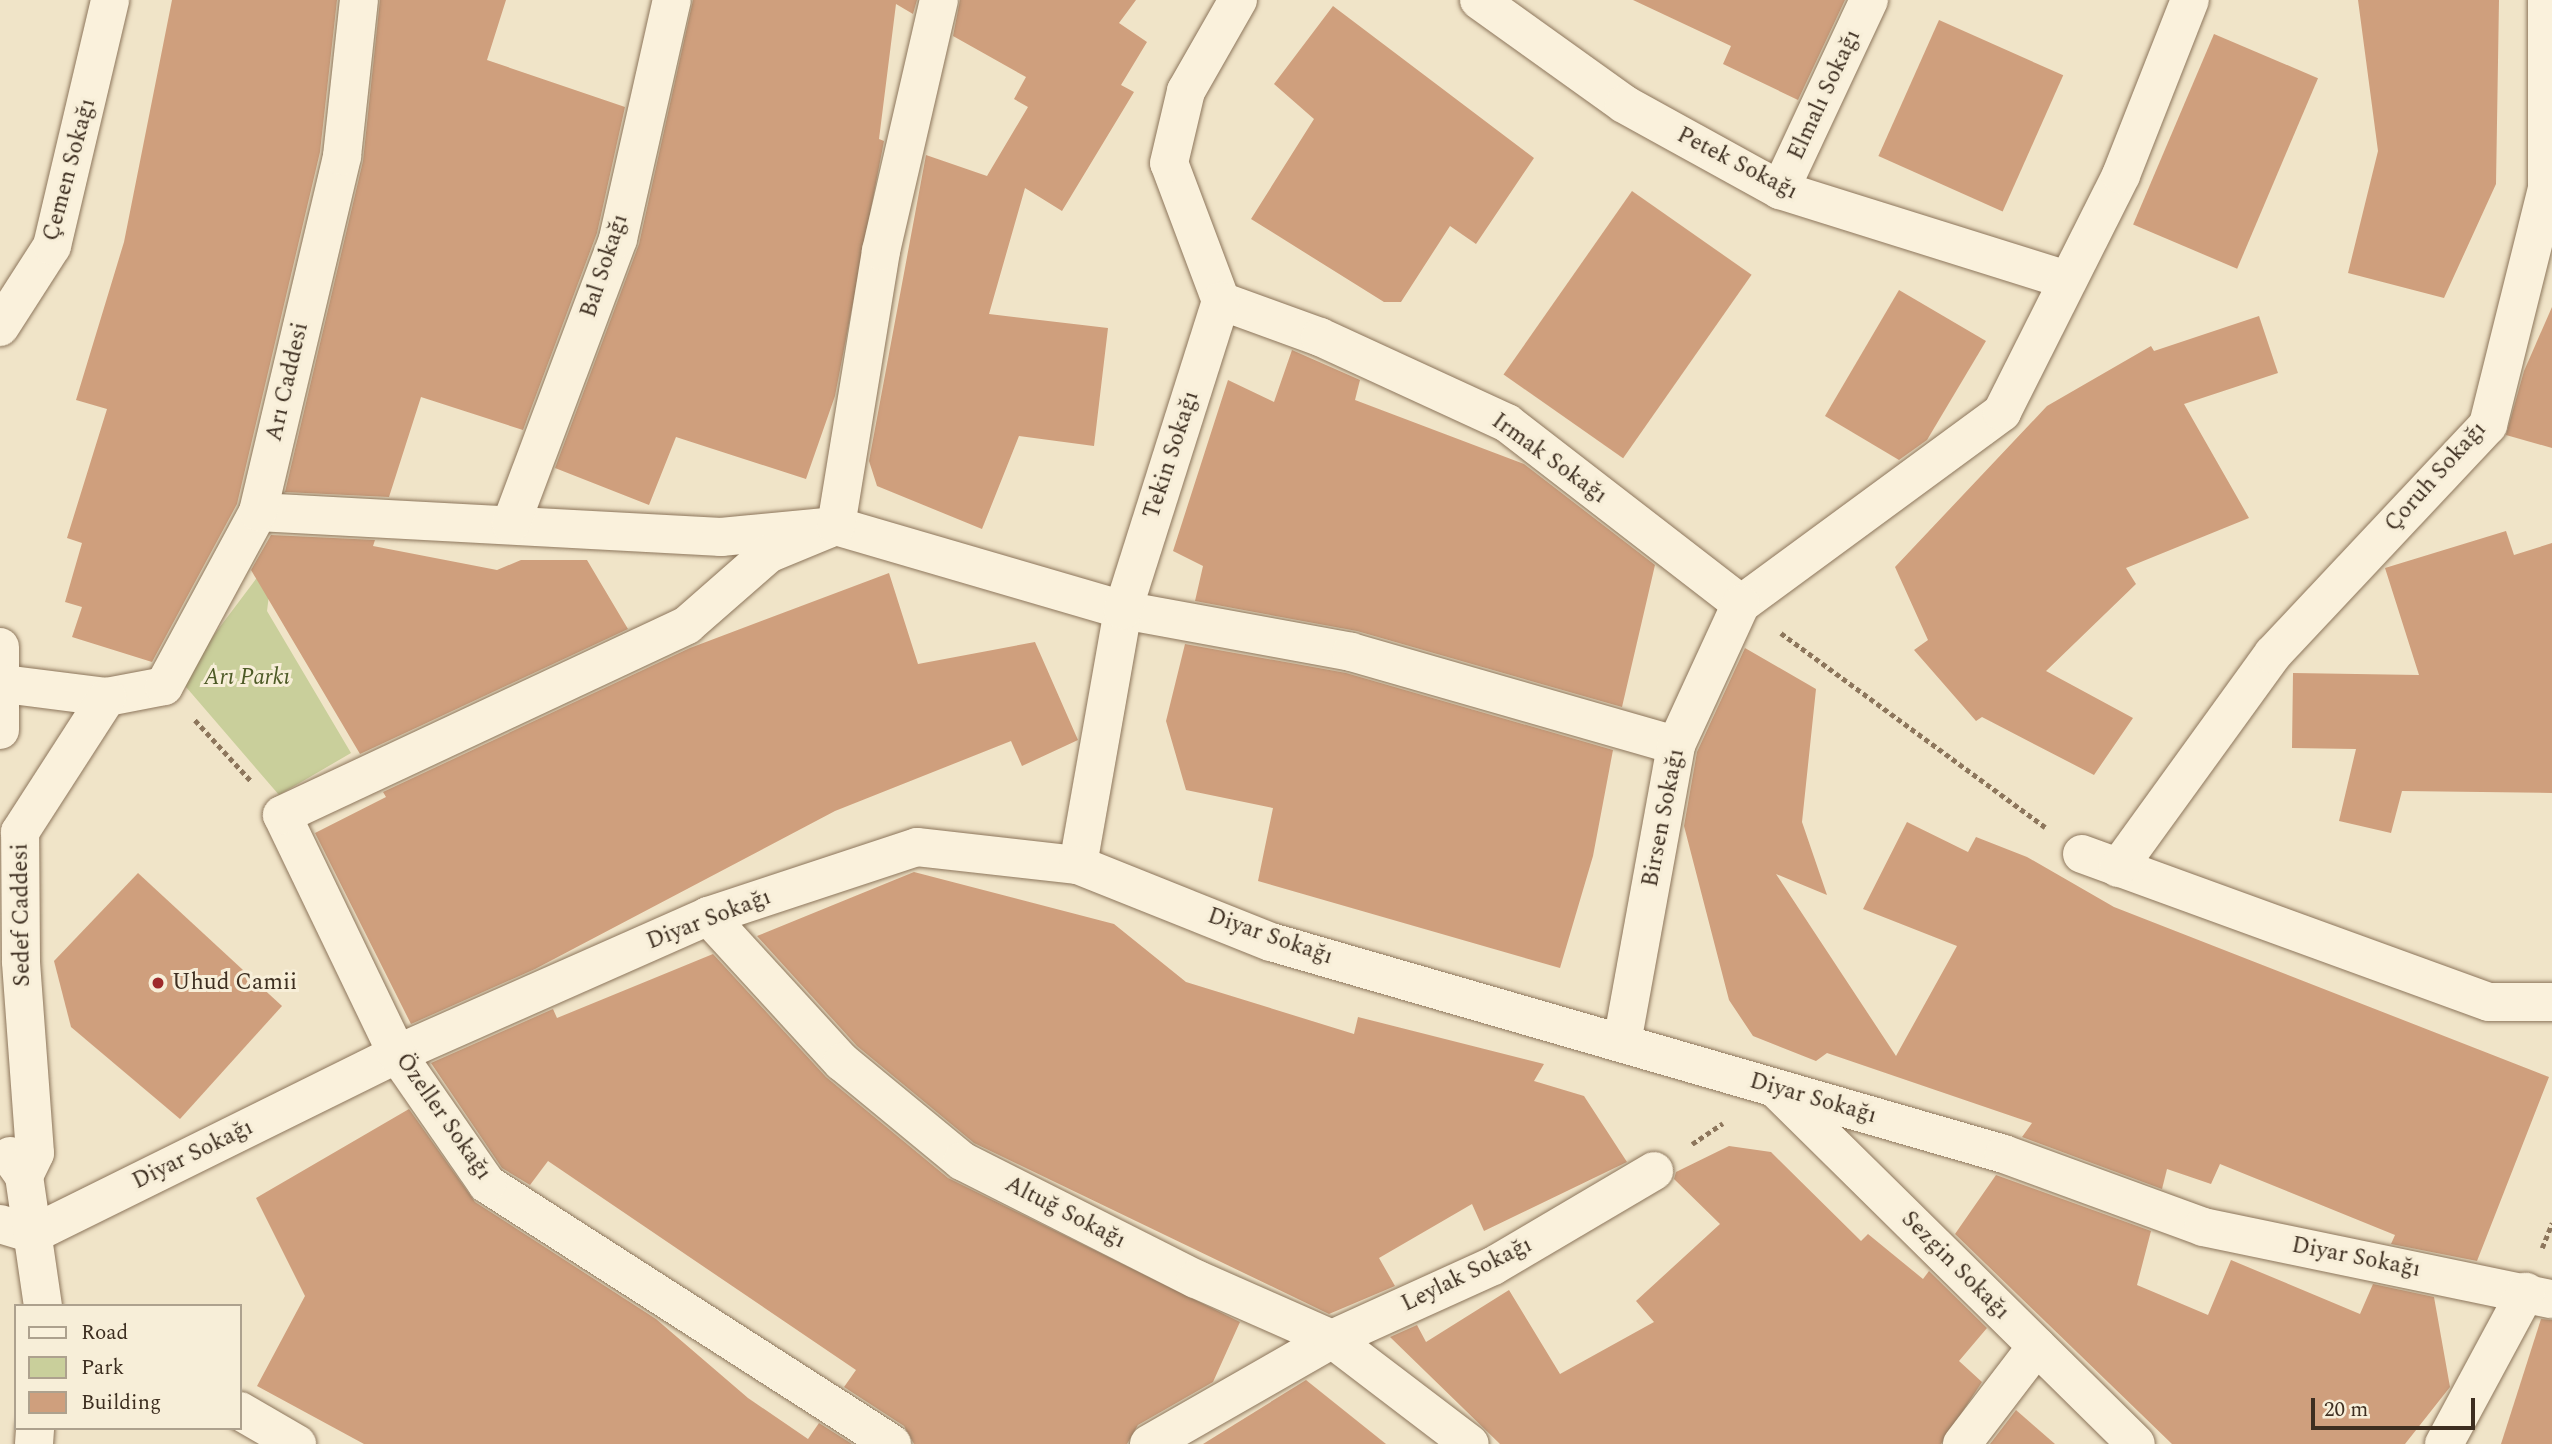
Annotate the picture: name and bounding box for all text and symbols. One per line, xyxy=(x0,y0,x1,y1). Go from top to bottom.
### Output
street label: Elmalı Sokağı xyxy=(1783,25,1867,165)
street label: Çemen Sokağı xyxy=(38,96,102,244)
street label: Petek Sokağı xyxy=(1672,122,1802,206)
street label: Bal Sokağı xyxy=(575,211,635,321)
street label: Arı Caddesi xyxy=(261,320,315,444)
street label: Tekin Sokağı xyxy=(1138,388,1206,522)
street label: Irmak Sokağı xyxy=(1486,408,1612,510)
street label: Çoruh Sokağı xyxy=(2379,416,2493,538)
park label: Arı Parkı xyxy=(204,664,290,692)
street label: Birsen Sokağı xyxy=(1637,747,1691,889)
street label: Sedef Caddesi xyxy=(7,843,37,987)
street label: Diyar Sokağı xyxy=(643,884,775,956)
street label: Diyar Sokağı xyxy=(1204,903,1336,971)
place label: Uhud Camii xyxy=(172,969,297,997)
marker: Uhud Camii xyxy=(150,975,166,991)
street label: Özeller Sokağı xyxy=(389,1048,497,1186)
street label: Diyar Sokağı xyxy=(1746,1068,1880,1130)
street label: Diyar Sokağı xyxy=(128,1114,258,1196)
street label: Altuğ Sokağı xyxy=(1000,1171,1130,1255)
street label: Sezgin Sokağı xyxy=(1895,1206,2015,1326)
street label: Leylak Sokağı xyxy=(1397,1232,1537,1318)
street label: Diyar Sokağı xyxy=(2289,1232,2423,1284)
legend xyxy=(14,1304,242,1430)
text: Road xyxy=(81,1317,128,1349)
text: Park xyxy=(81,1352,124,1384)
scale bar xyxy=(2314,1384,2478,1428)
text: Building xyxy=(81,1387,161,1419)
text: 20 m xyxy=(2324,1394,2368,1426)

